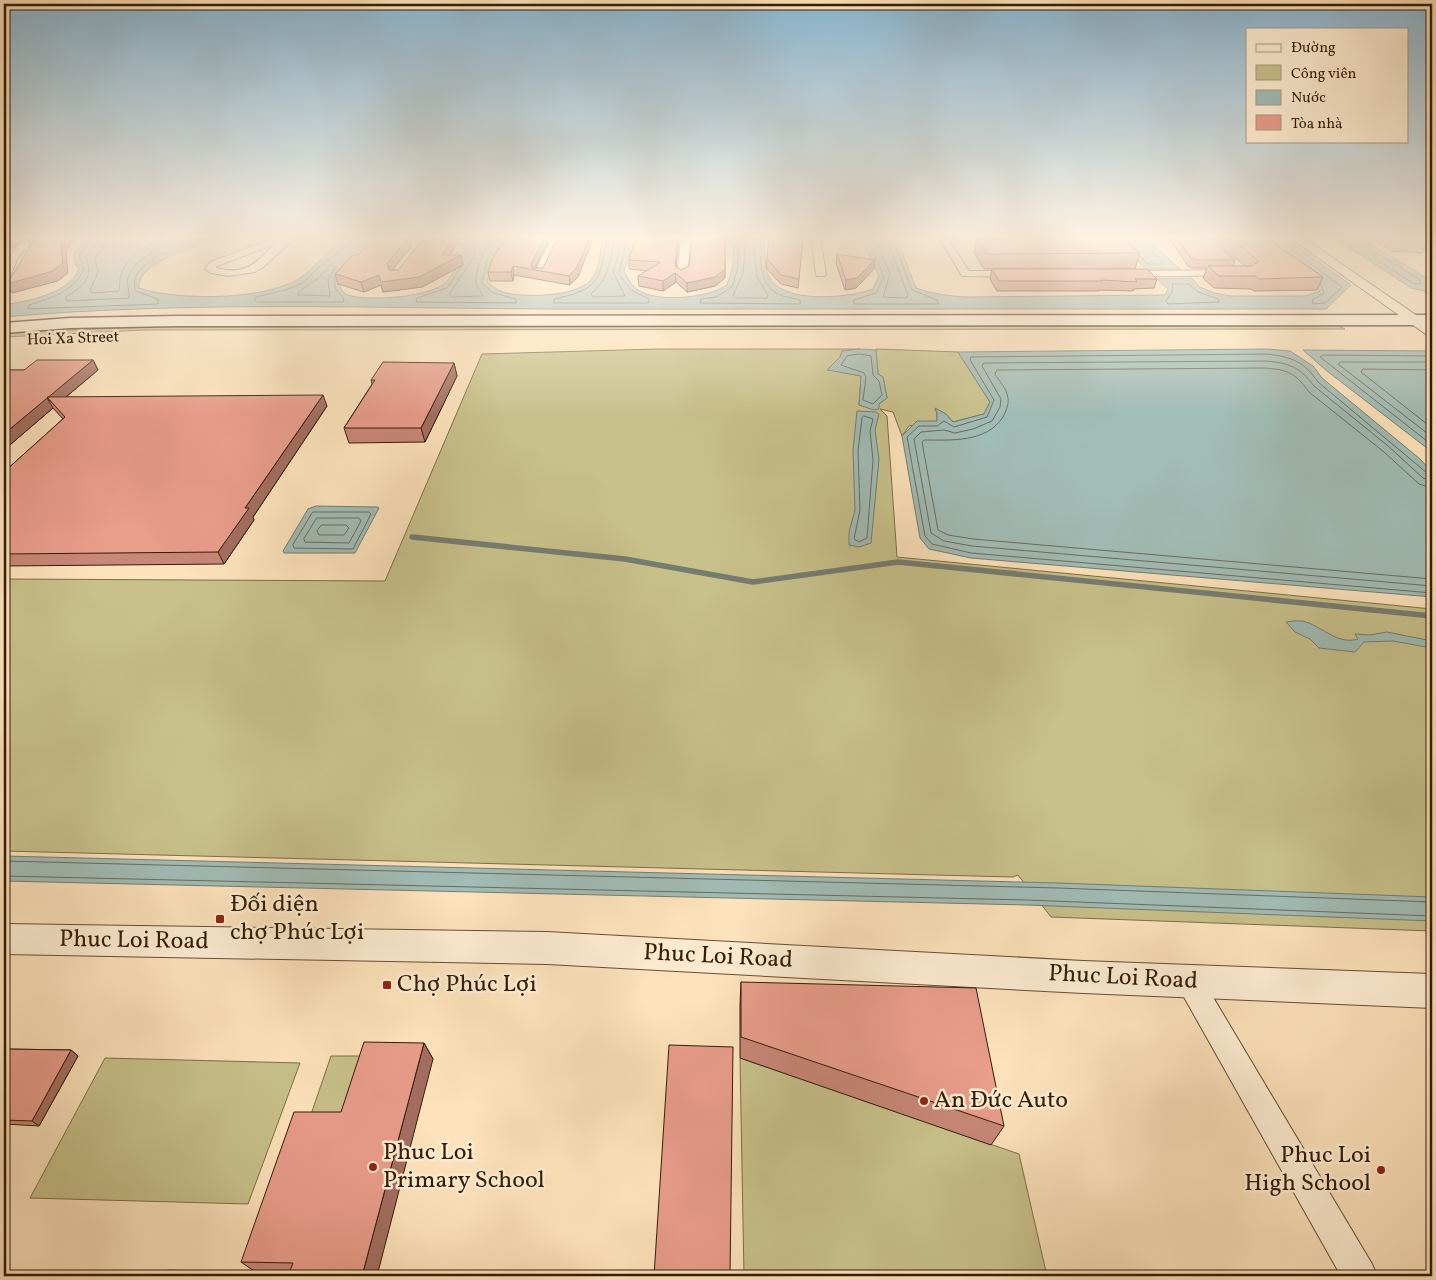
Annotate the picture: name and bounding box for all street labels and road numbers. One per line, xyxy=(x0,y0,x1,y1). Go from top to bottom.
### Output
street label: Hoi Xa Street xyxy=(26,326,120,352)
street label: Phuc Loi Road xyxy=(59,923,209,959)
street label: Phuc Loi Road xyxy=(642,936,794,978)
street label: Phuc Loi Road xyxy=(1047,957,1199,999)

